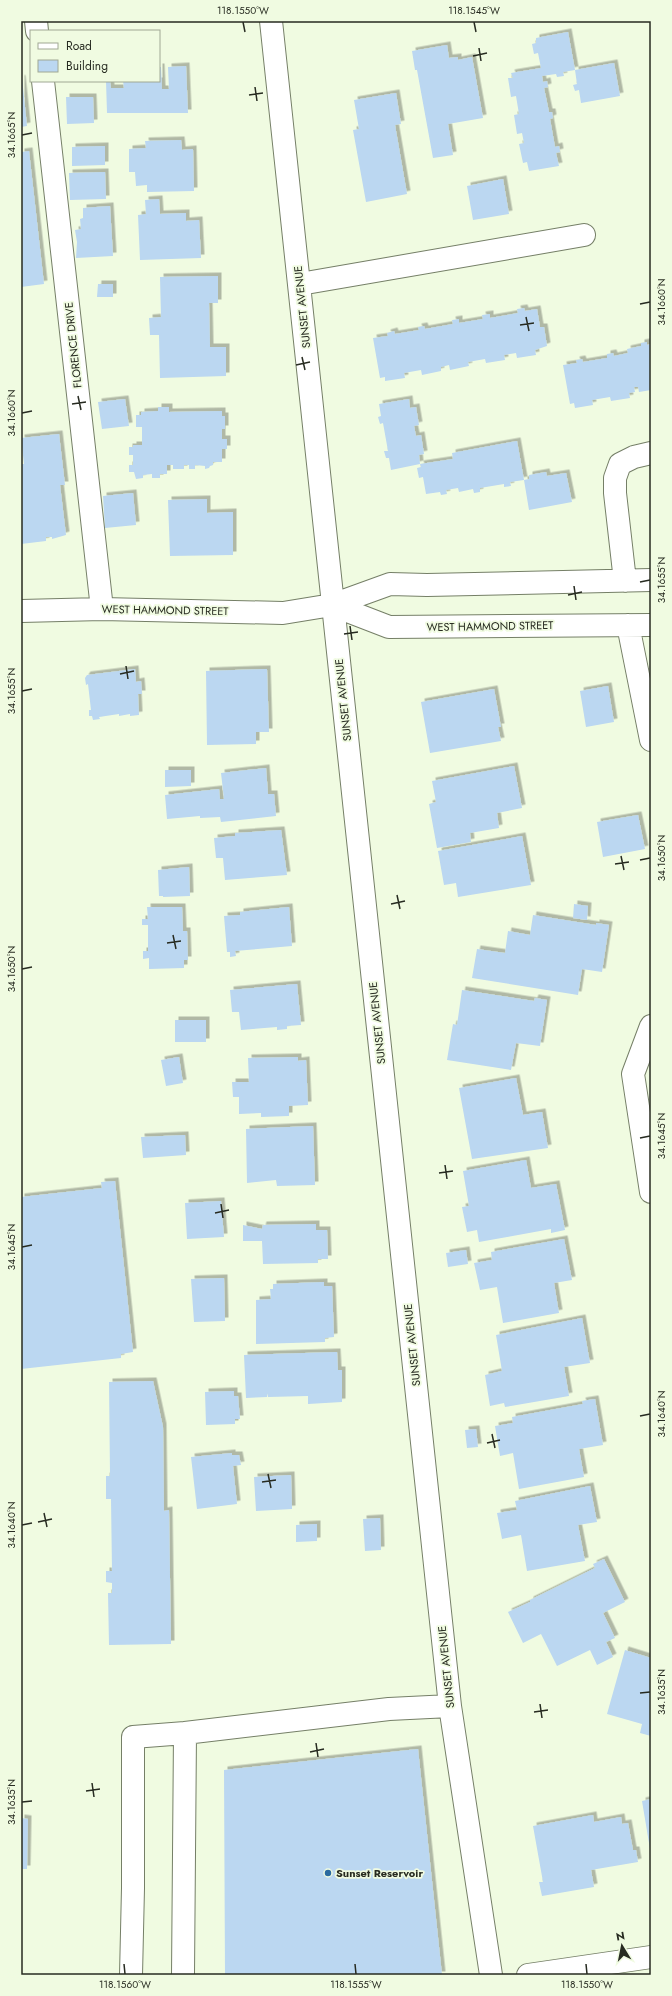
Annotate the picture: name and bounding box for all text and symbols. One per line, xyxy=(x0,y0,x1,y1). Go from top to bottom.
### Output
text: 118.1550°W xyxy=(217,3,269,18)
text: 118.1545°W xyxy=(448,3,500,18)
legend xyxy=(30,30,160,82)
text: Road xyxy=(66,37,92,55)
text: Building xyxy=(66,57,108,75)
text: 34.1665°N xyxy=(4,112,19,158)
street label: SUNSET AVENUE xyxy=(290,265,314,349)
text: 34.1660°N xyxy=(654,279,669,325)
street label: FLORENCE DRIVE xyxy=(61,301,85,389)
text: 34.1660°N xyxy=(4,390,19,436)
text: 34.1655°N xyxy=(654,557,669,603)
street label: WEST HAMMOND STREET xyxy=(101,601,229,619)
street label: WEST HAMMOND STREET xyxy=(426,617,554,635)
street label: SUNSET AVENUE xyxy=(331,658,355,742)
text: 34.1655°N xyxy=(4,668,19,714)
text: 34.1650°N xyxy=(654,835,669,881)
text: 34.1650°N xyxy=(4,946,19,992)
street label: SUNSET AVENUE xyxy=(365,981,389,1065)
text: 34.1645°N xyxy=(654,1113,669,1159)
text: 34.1645°N xyxy=(4,1224,19,1270)
street label: SUNSET AVENUE xyxy=(400,1303,424,1387)
text: 34.1640°N xyxy=(654,1391,669,1437)
text: 34.1640°N xyxy=(4,1502,19,1548)
street label: SUNSET AVENUE xyxy=(434,1625,458,1709)
text: 34.1635°N xyxy=(654,1669,669,1715)
text: 34.1635°N xyxy=(4,1779,19,1825)
place label: Sunset Reservoir xyxy=(336,1865,423,1881)
marker: Sunset Reservoir xyxy=(323,1868,333,1878)
north arrow xyxy=(602,1926,642,1966)
text: N xyxy=(615,1928,626,1945)
text: 118.1560°W xyxy=(99,1977,151,1992)
text: 118.1555°W xyxy=(330,1977,382,1992)
text: 118.1550°W xyxy=(561,1977,613,1992)

